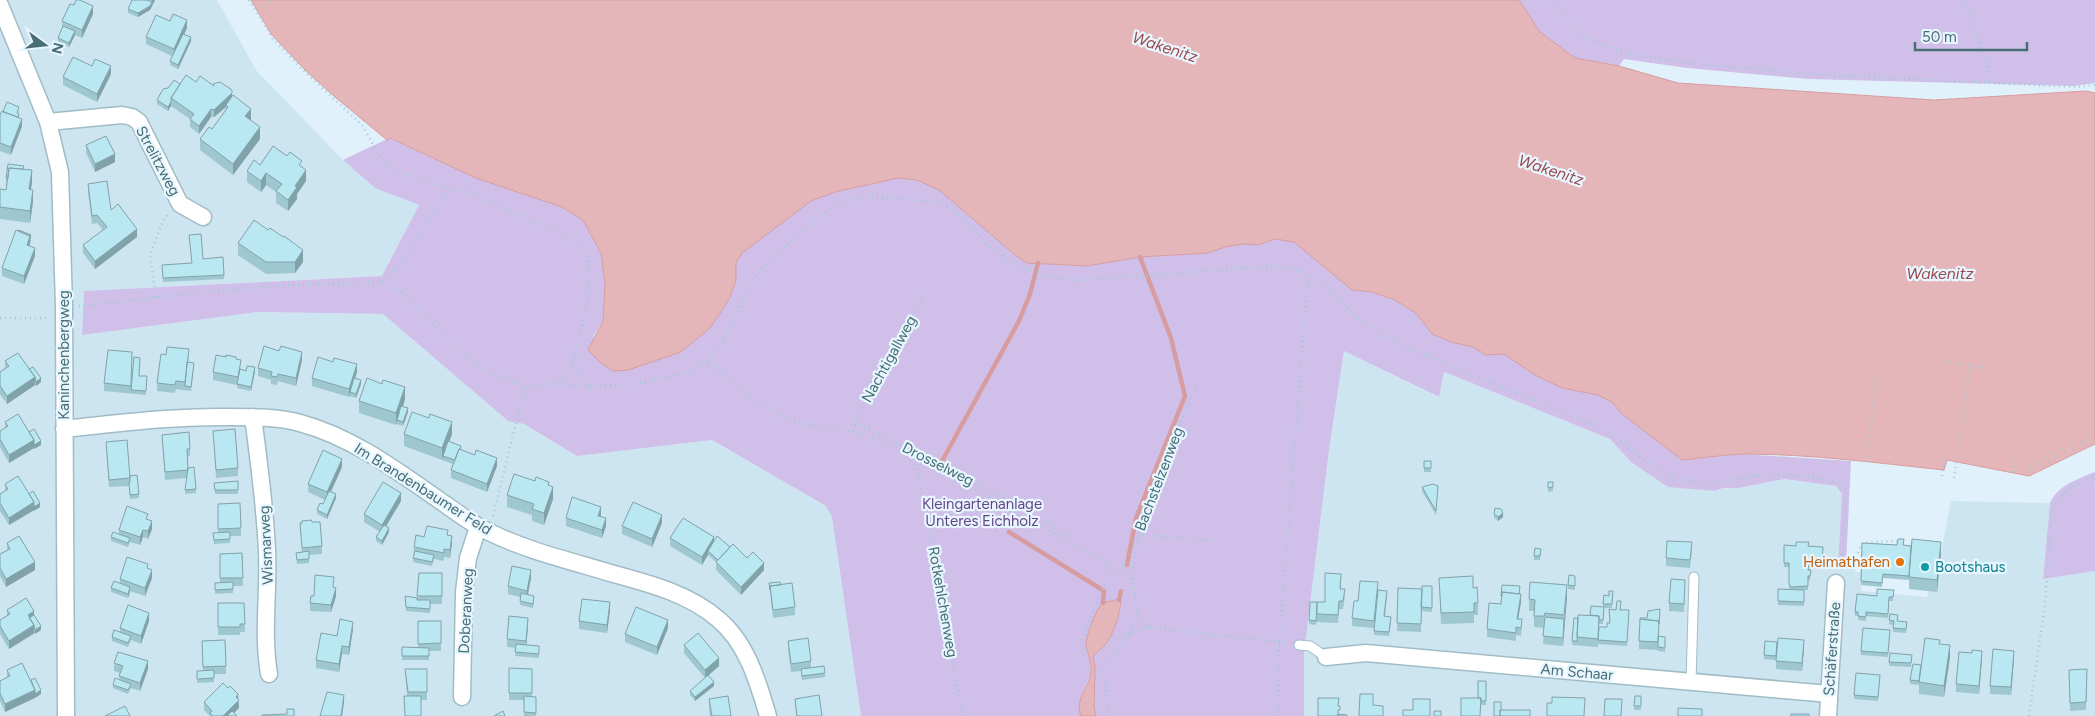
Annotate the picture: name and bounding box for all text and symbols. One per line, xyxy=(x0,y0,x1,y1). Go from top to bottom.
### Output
north arrow xyxy=(20,20,70,70)
scale bar xyxy=(1915,20,2028,52)
water label: Wakenitz xyxy=(1130,28,1200,66)
text: 50 m xyxy=(1922,28,1957,46)
text: N xyxy=(47,41,67,56)
street label: Strelitzweg xyxy=(132,123,184,199)
water label: Wakenitz xyxy=(1516,151,1586,189)
water label: Wakenitz xyxy=(1906,264,1974,283)
street label: Kaninchenbergweg xyxy=(55,290,73,420)
street label: Nachtigallweg xyxy=(858,312,920,406)
street label: Bachstelzenweg xyxy=(1131,425,1187,533)
street label: Drosselweg xyxy=(899,438,977,490)
street label: Im Brandenbaumer Feld xyxy=(351,439,495,539)
park label: Kleingartenanlage Unteres Eichholz xyxy=(922,495,1042,530)
street label: Wismarweg xyxy=(255,505,277,585)
street label: Rotkehlchenweg xyxy=(924,545,962,659)
place label: Heimathafen xyxy=(1803,553,1890,571)
marker: Heimathafen xyxy=(1894,556,1906,568)
place label: Bootshaus xyxy=(1935,558,2006,576)
marker: Bootshaus xyxy=(1919,561,1931,573)
street label: Doberanweg xyxy=(455,568,477,654)
street label: Schäferstraße xyxy=(1820,601,1844,697)
street label: Am Schaar xyxy=(1540,660,1614,684)

